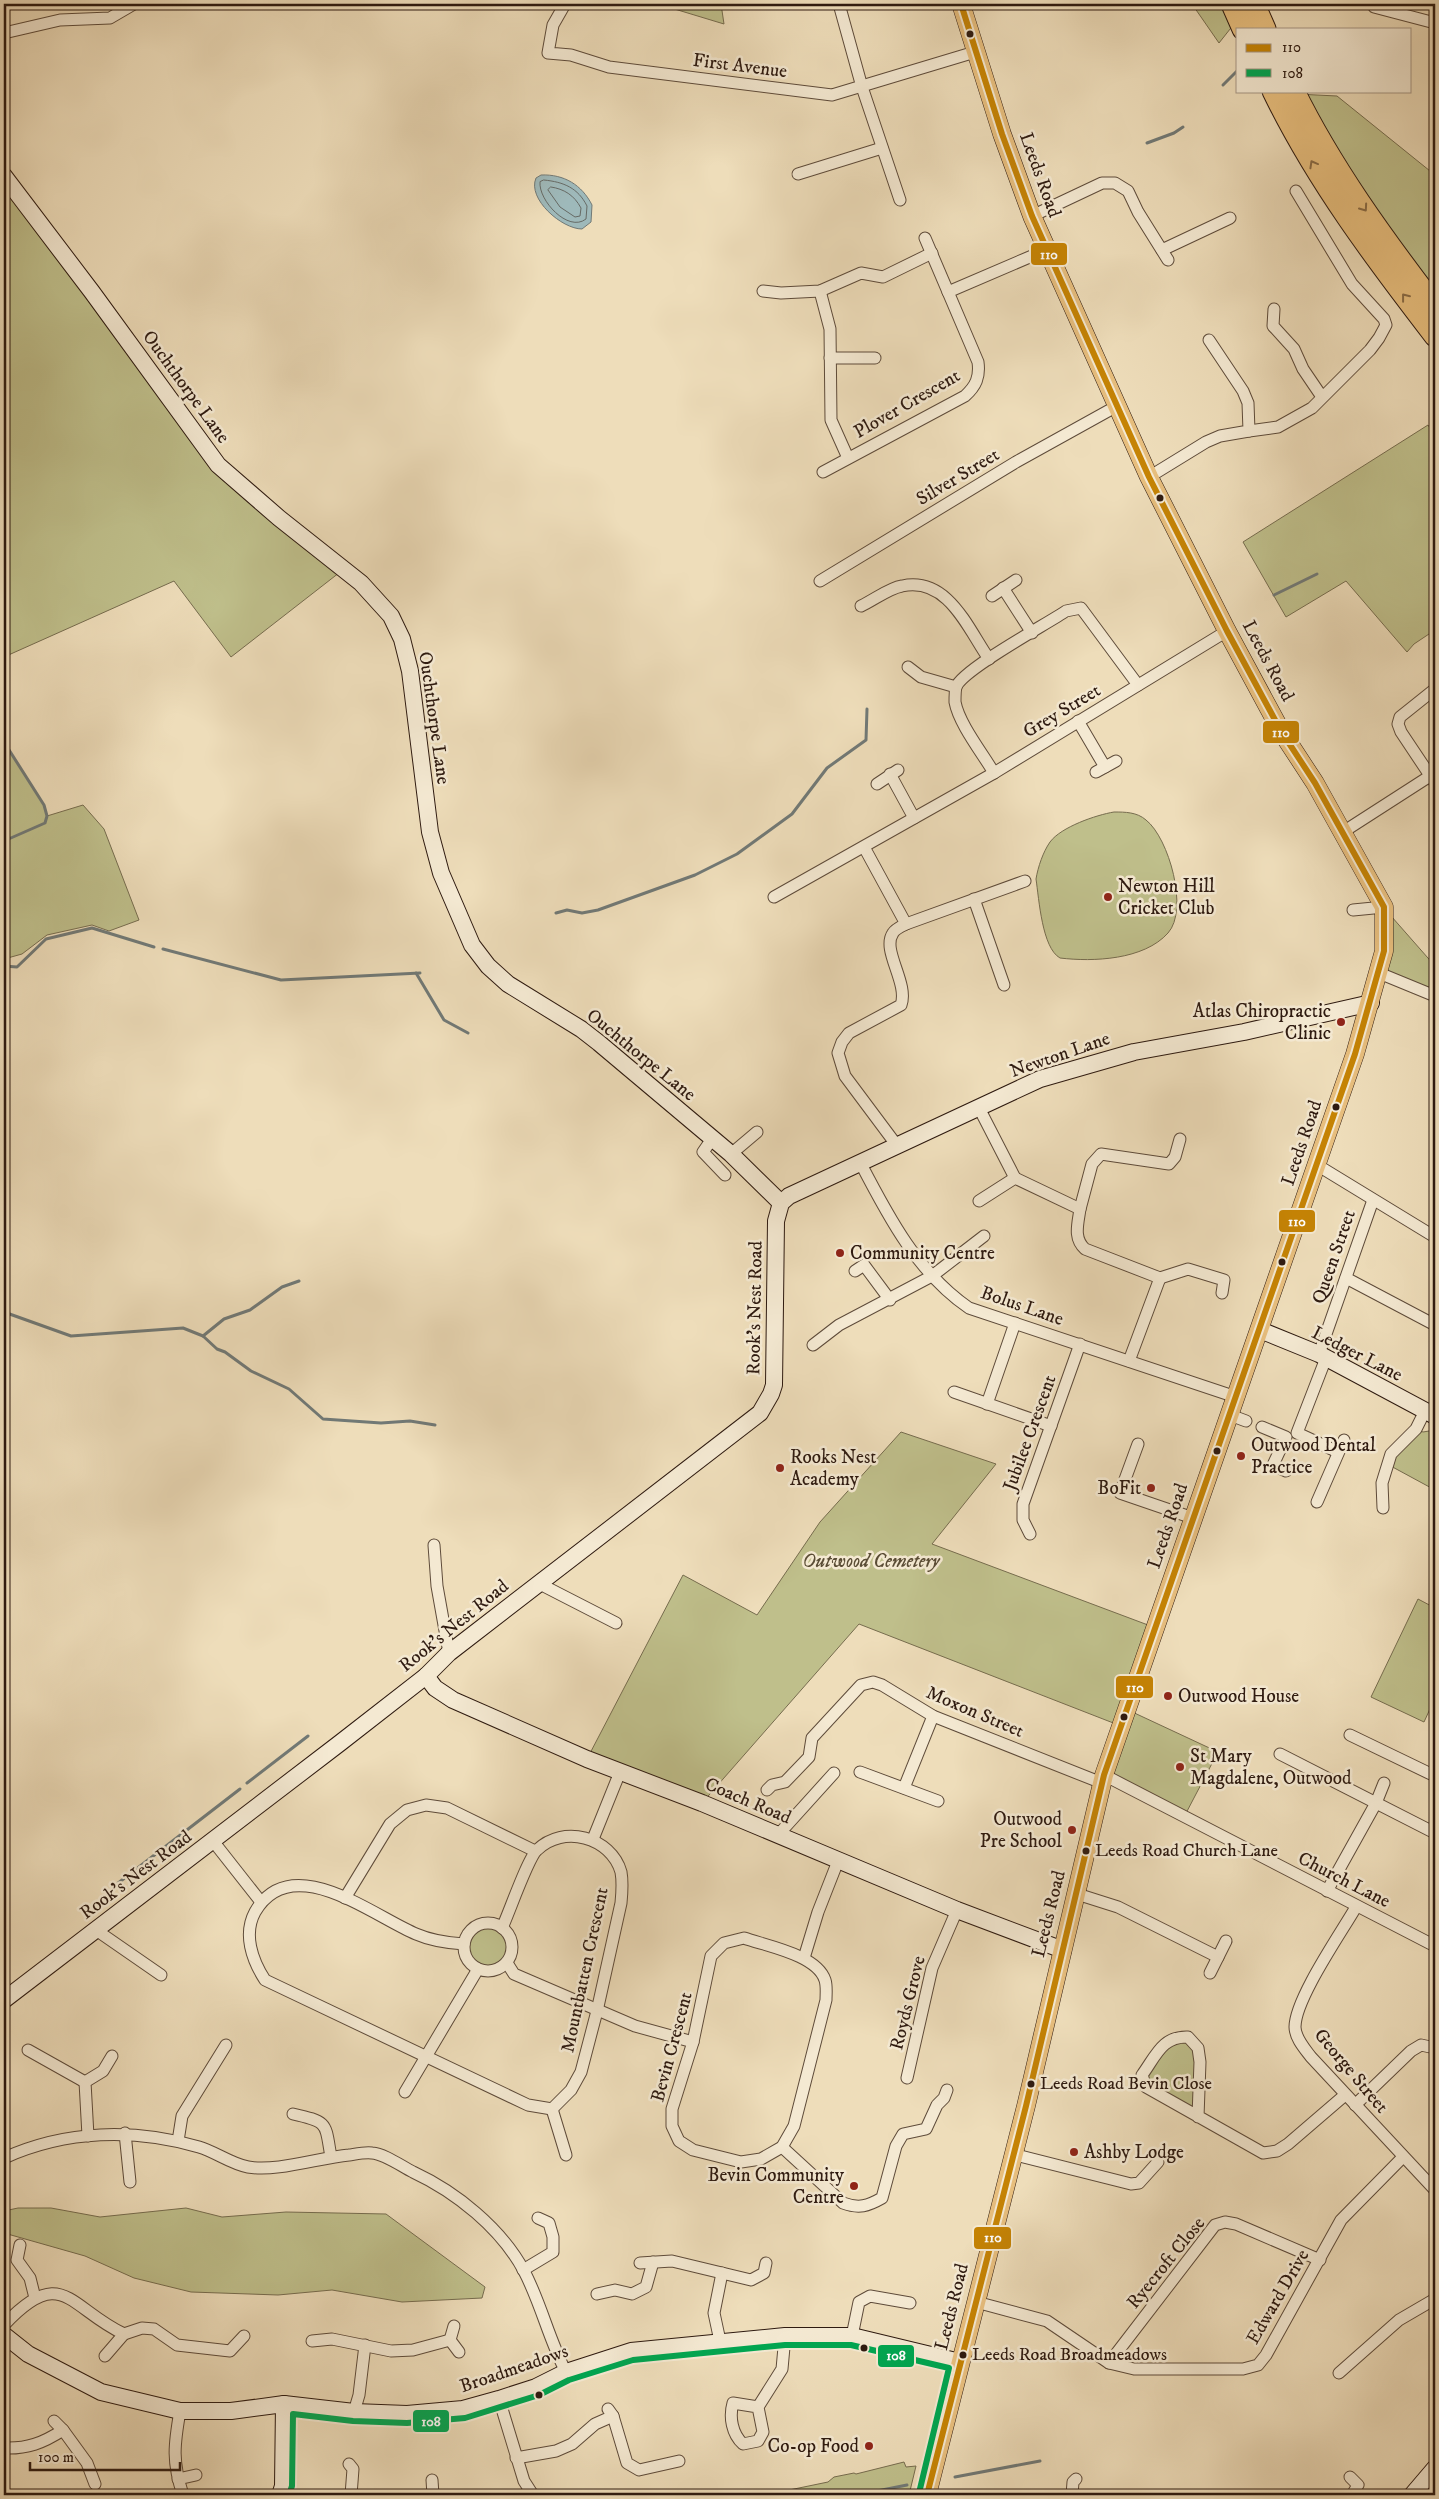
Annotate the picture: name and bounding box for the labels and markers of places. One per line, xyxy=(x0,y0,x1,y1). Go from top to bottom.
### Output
unlabelled marker xyxy=(965,29,975,39)
unlabelled marker xyxy=(1155,493,1165,503)
place label: Newton Hill Cricket Club xyxy=(1118,875,1215,920)
marker: Newton Hill Cricket Club xyxy=(1102,891,1114,903)
place label: Atlas Chiropractic Clinic xyxy=(1193,1000,1331,1045)
marker: Atlas Chiropractic Clinic xyxy=(1335,1016,1347,1028)
unlabelled marker xyxy=(1331,1102,1341,1112)
place label: Community Centre xyxy=(850,1242,995,1265)
marker: Community Centre xyxy=(834,1247,846,1259)
unlabelled marker xyxy=(1277,1257,1287,1267)
place label: Outwood Dental Practice xyxy=(1251,1434,1376,1479)
place label: Rooks Nest Academy xyxy=(790,1446,876,1491)
unlabelled marker xyxy=(1212,1446,1222,1456)
marker: Outwood Dental Practice xyxy=(1235,1450,1247,1462)
marker: Rooks Nest Academy xyxy=(774,1462,786,1474)
place label: BoFit xyxy=(1097,1477,1141,1500)
marker: BoFit xyxy=(1145,1482,1157,1494)
place label: Outwood House xyxy=(1178,1685,1299,1708)
marker: Outwood House xyxy=(1162,1690,1174,1702)
unlabelled marker xyxy=(1119,1712,1129,1722)
place label: St Mary Magdalene, Outwood xyxy=(1190,1745,1352,1790)
marker: St Mary Magdalene, Outwood xyxy=(1174,1761,1186,1773)
place label: Outwood Pre School xyxy=(980,1808,1063,1853)
marker: Outwood Pre School xyxy=(1066,1824,1078,1836)
place label: Leeds Road Church Lane xyxy=(1095,1840,1278,1862)
marker: Leeds Road Church Lane xyxy=(1081,1846,1091,1856)
place label: Leeds Road Bevin Close xyxy=(1040,2073,1212,2095)
marker: Leeds Road Bevin Close xyxy=(1026,2079,1036,2089)
place label: Ashby Lodge xyxy=(1084,2141,1184,2164)
marker: Ashby Lodge xyxy=(1068,2146,1080,2158)
place label: Bevin Community Centre xyxy=(707,2164,845,2209)
marker: Bevin Community Centre xyxy=(848,2180,860,2192)
unlabelled marker xyxy=(859,2343,869,2353)
place label: Leeds Road Broadmeadows xyxy=(972,2344,1167,2366)
marker: Leeds Road Broadmeadows xyxy=(958,2350,968,2360)
unlabelled marker xyxy=(534,2390,544,2400)
place label: Co-op Food xyxy=(768,2435,860,2458)
marker: Co-op Food xyxy=(863,2440,875,2452)

